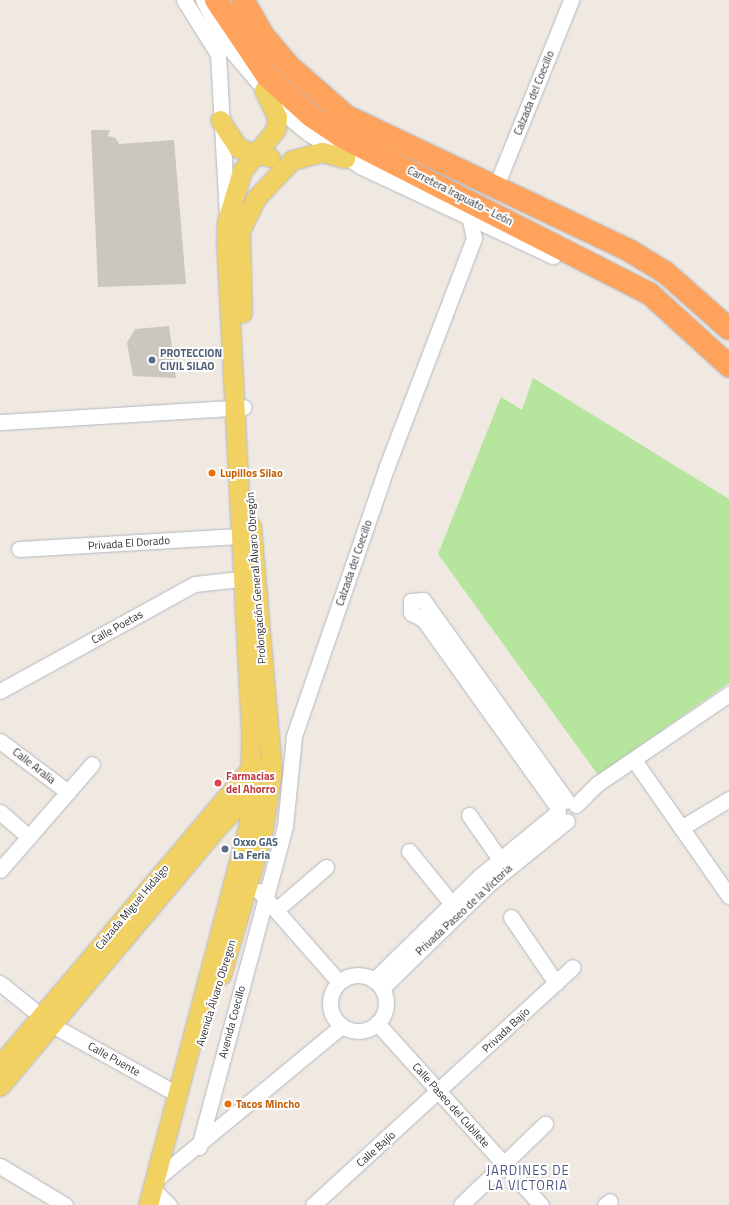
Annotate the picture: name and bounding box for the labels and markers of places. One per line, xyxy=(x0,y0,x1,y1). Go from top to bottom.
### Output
place label: PROTECCION CIVIL SILAO xyxy=(160,347,222,373)
marker: PROTECCION CIVIL SILAO xyxy=(147,355,157,365)
place label: Lupillos Silao xyxy=(220,466,283,480)
marker: Lupillos Silao xyxy=(207,468,217,478)
place label: Farmacias del Ahorro xyxy=(226,770,276,796)
marker: Farmacias del Ahorro xyxy=(213,778,223,788)
place label: Oxxo GAS La Feria xyxy=(233,836,278,862)
marker: Oxxo GAS La Feria xyxy=(220,844,230,854)
place label: Tacos Mincho xyxy=(236,1097,300,1111)
marker: Tacos Mincho xyxy=(223,1099,233,1109)

